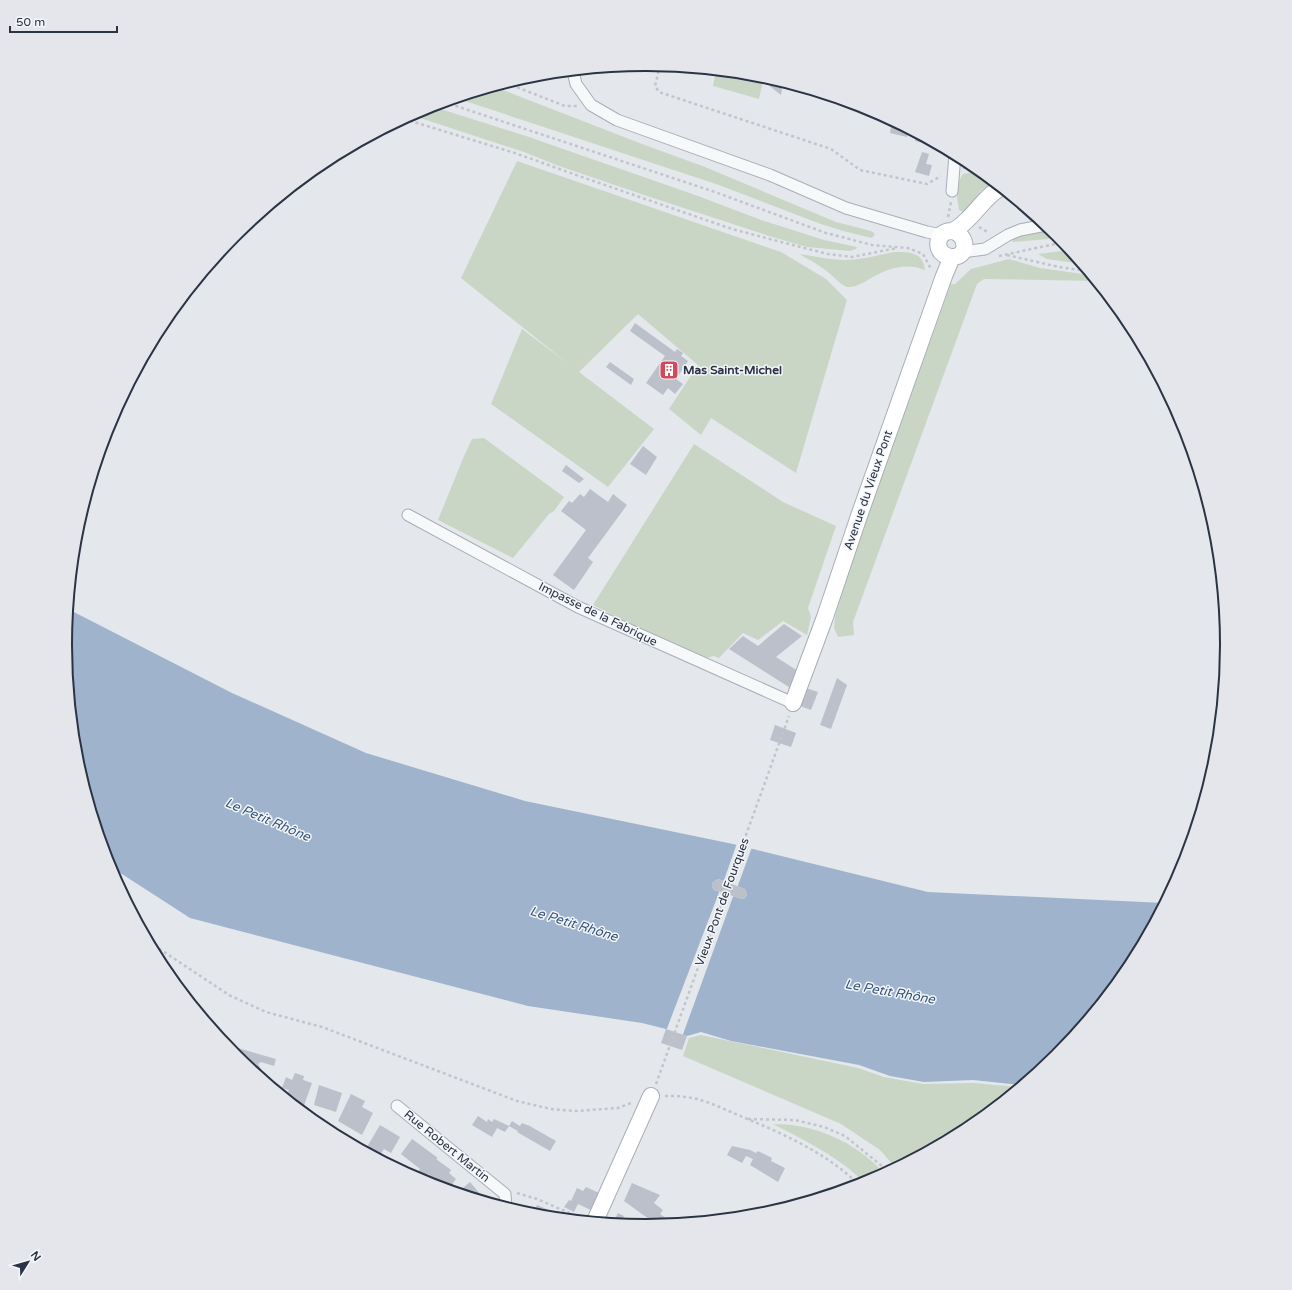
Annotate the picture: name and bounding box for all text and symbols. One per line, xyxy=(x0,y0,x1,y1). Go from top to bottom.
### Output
scale bar xyxy=(10,8,117,34)
text: 50 m xyxy=(16,15,45,29)
building icon: Mas Saint-Michel xyxy=(658,359,680,381)
place label: Mas Saint-Michel xyxy=(683,363,782,377)
street label: Avenue du Vieux Pont xyxy=(841,428,895,552)
street label: Impasse de la Fabrique xyxy=(536,579,660,649)
water label: Le Petit Rhône xyxy=(223,795,313,845)
street label: Vieux Pont de Fourques xyxy=(692,836,752,968)
water label: Le Petit Rhône xyxy=(528,903,620,945)
water label: Le Petit Rhône xyxy=(844,976,937,1008)
street label: Rue Robert Martin xyxy=(401,1107,493,1185)
north arrow xyxy=(8,1242,48,1282)
text: N xyxy=(28,1249,43,1264)

